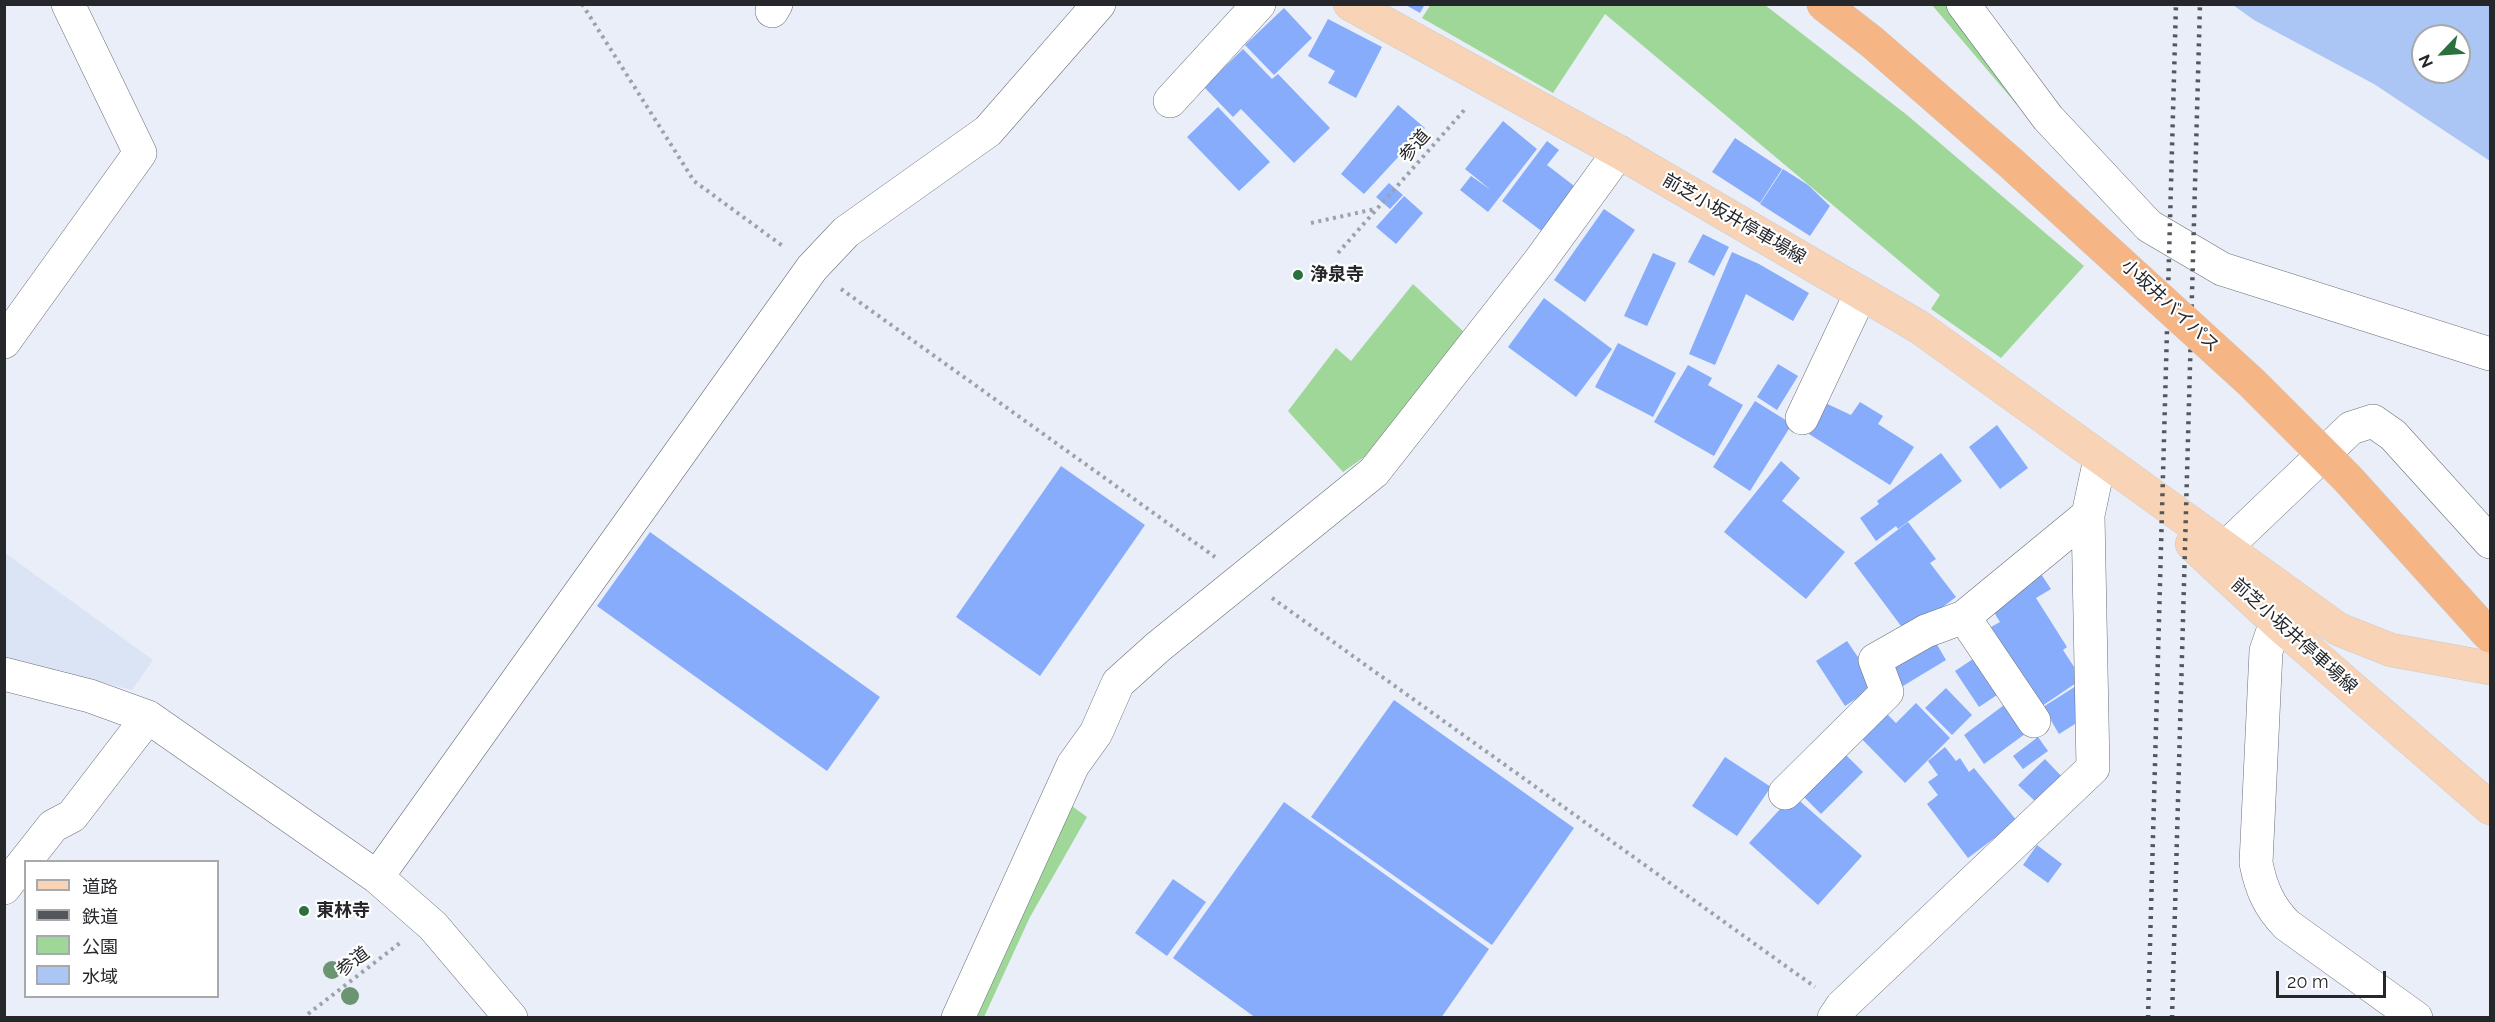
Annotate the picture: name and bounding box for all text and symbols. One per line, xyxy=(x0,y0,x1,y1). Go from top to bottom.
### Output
north arrow xyxy=(2411,24,2471,84)
text: N xyxy=(2415,51,2437,71)
street label: 参道 xyxy=(1395,125,1435,167)
street label: 前芝小坂井停車場線 xyxy=(1658,169,1810,269)
street label: 小坂井バイパス xyxy=(2117,255,2223,357)
place label: 浄泉寺 xyxy=(1310,264,1364,286)
marker: 浄泉寺 xyxy=(1291,268,1305,282)
street label: 前芝小坂井停車場線 xyxy=(2227,574,2361,698)
legend xyxy=(24,860,219,998)
text: 道路 xyxy=(82,876,118,897)
place label: 東林寺 xyxy=(316,900,370,922)
marker: 東林寺 xyxy=(297,904,311,918)
text: 鉄道 xyxy=(82,906,118,927)
text: 公園 xyxy=(82,936,118,957)
street label: 参道 xyxy=(332,943,374,981)
scale bar xyxy=(2279,959,2388,997)
text: 水域 xyxy=(82,966,118,987)
text: 20 m xyxy=(2287,971,2329,992)

